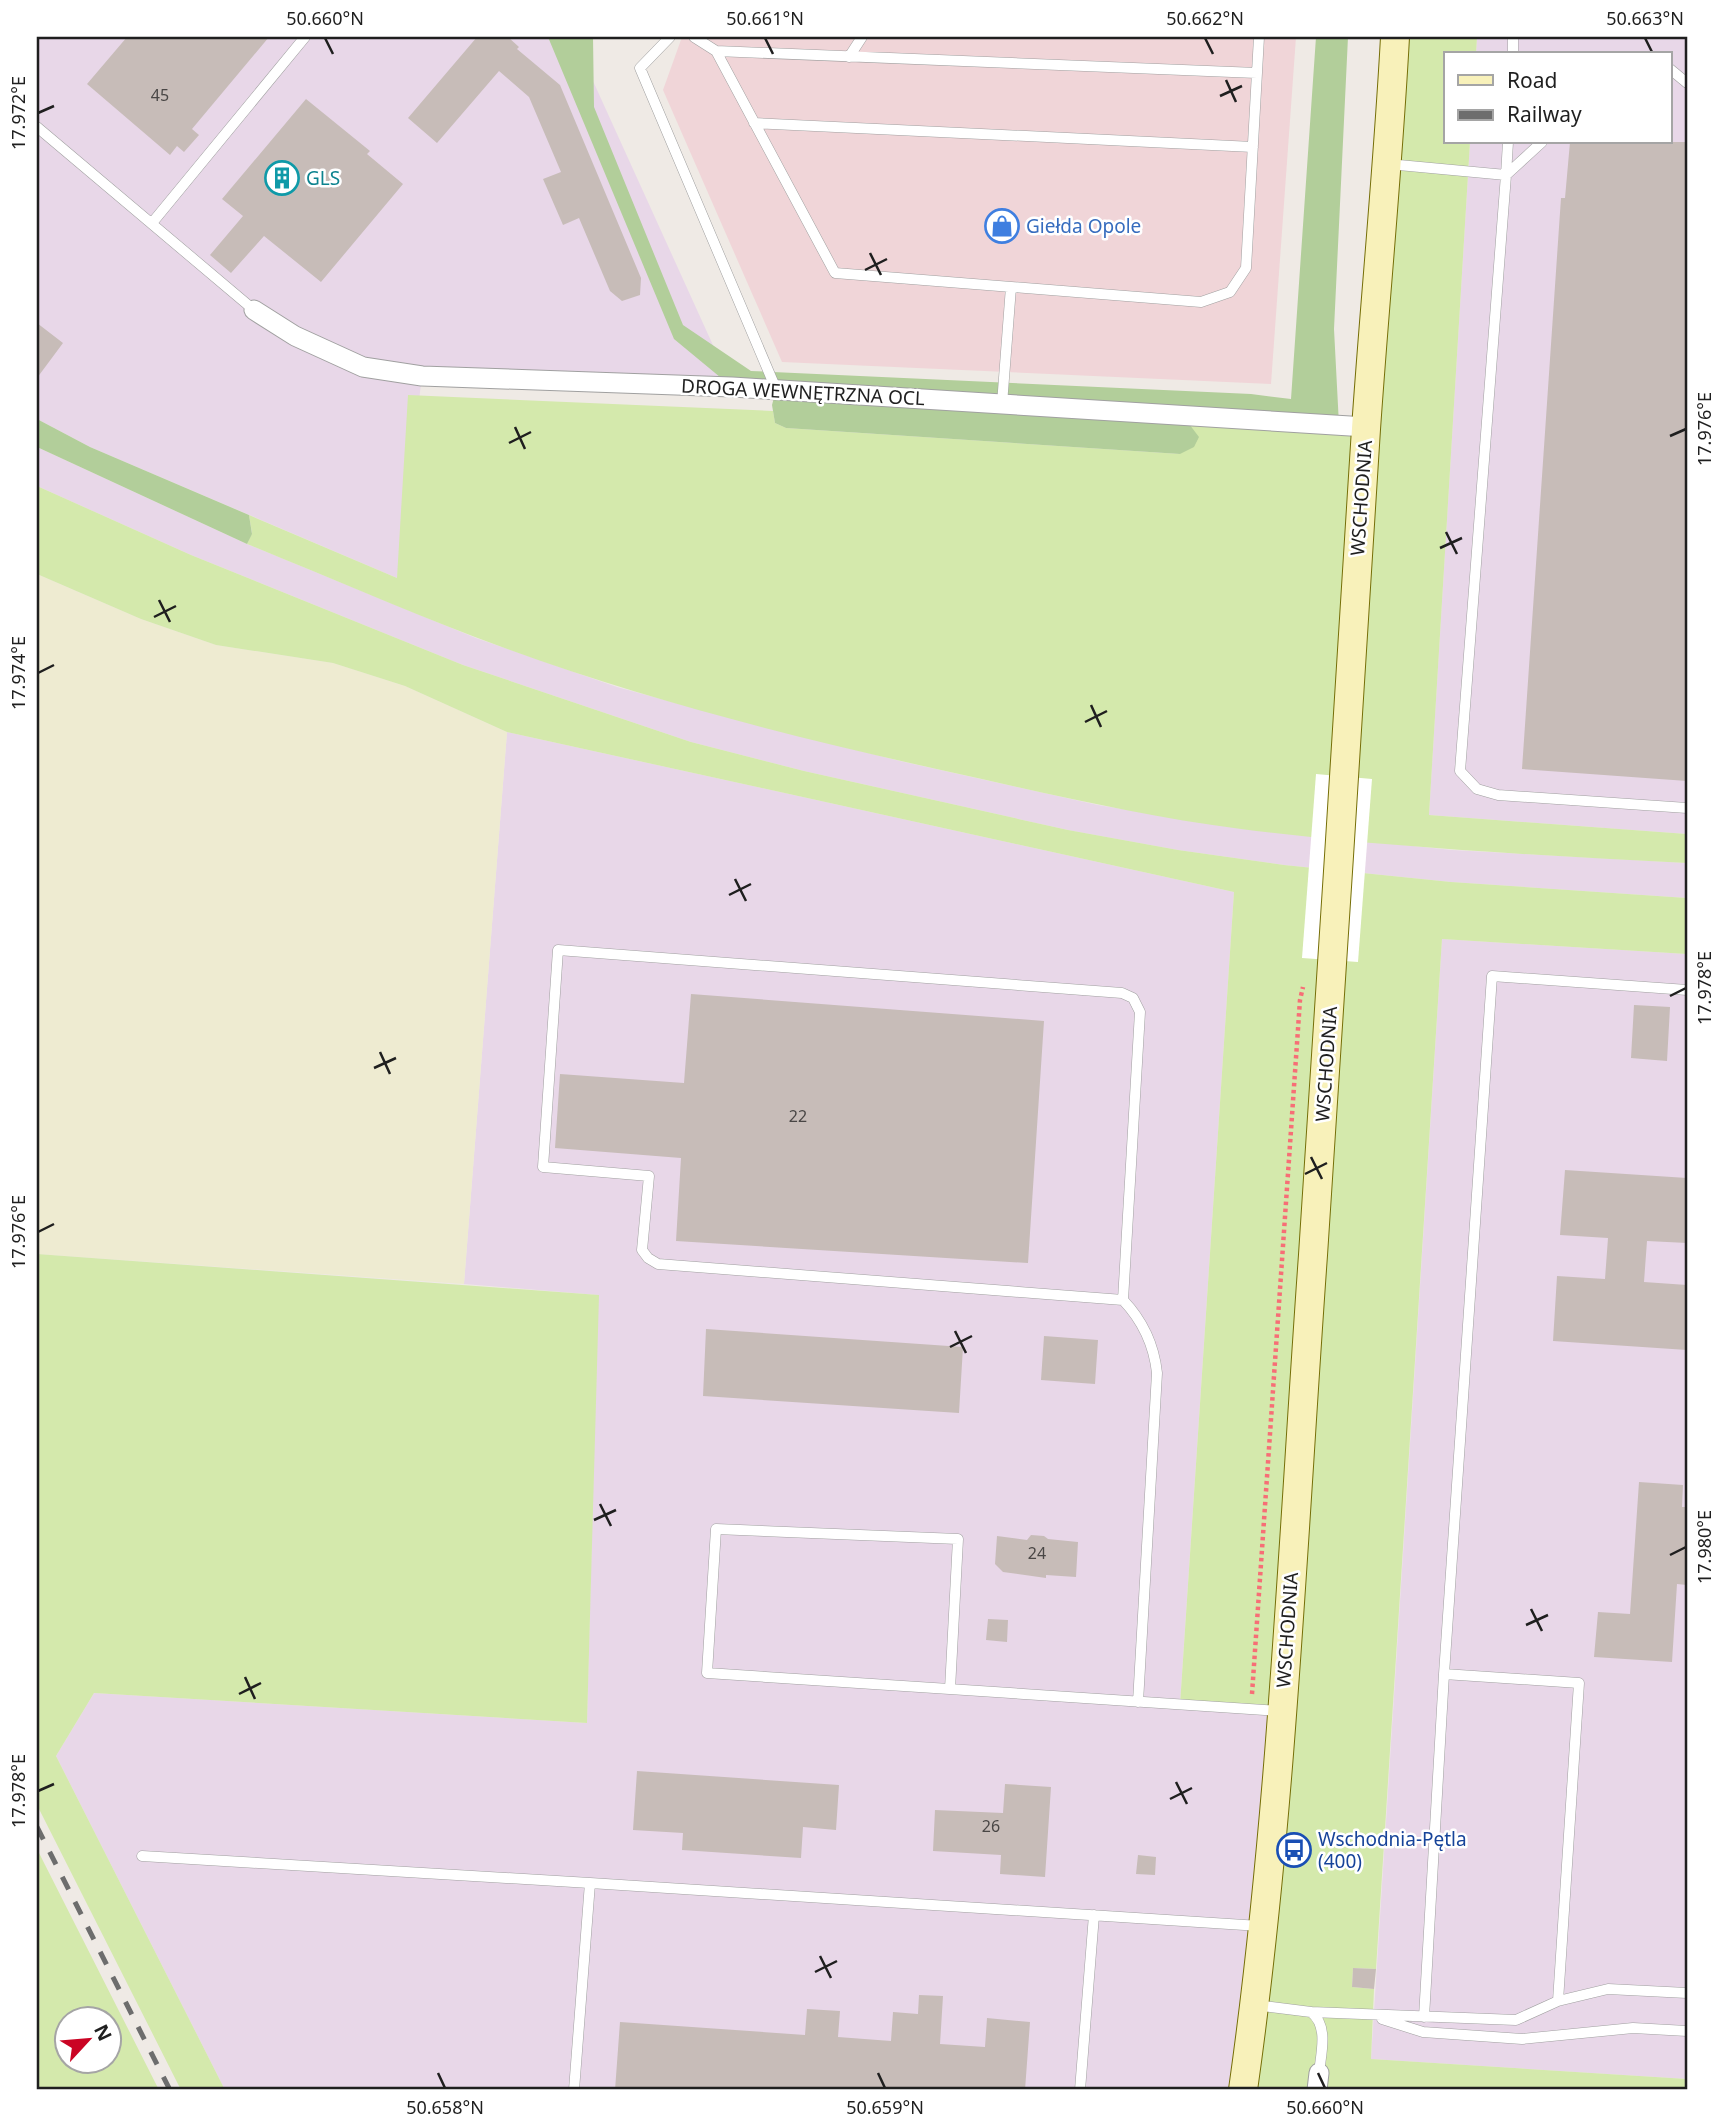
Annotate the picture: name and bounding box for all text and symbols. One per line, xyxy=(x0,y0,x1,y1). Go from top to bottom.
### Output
text: 50.660°N xyxy=(286,6,364,30)
text: 50.661°N xyxy=(726,6,804,30)
text: 50.662°N xyxy=(1166,6,1244,30)
text: 50.663°N xyxy=(1606,6,1684,30)
legend xyxy=(1444,52,1672,144)
text: Road xyxy=(1507,66,1557,94)
text: 17.972°E xyxy=(6,76,30,150)
house number: 45 xyxy=(151,84,169,106)
text: Railway xyxy=(1507,100,1582,128)
building icon: GLS xyxy=(263,159,301,197)
place label: GLS xyxy=(306,165,340,191)
shop icon: Giełda Opole xyxy=(983,207,1021,245)
place label: Giełda Opole xyxy=(1026,213,1141,239)
street label: DROGA WEWNĘTRZNA OCL xyxy=(681,373,926,411)
text: 17.976°E xyxy=(1692,392,1716,466)
street label: WSCHODNIA xyxy=(1344,438,1378,557)
text: 17.974°E xyxy=(6,636,30,710)
text: 17.978°E xyxy=(1692,951,1716,1025)
street label: WSCHODNIA xyxy=(1309,1004,1343,1123)
house number: 22 xyxy=(789,1105,807,1127)
text: 17.976°E xyxy=(6,1195,30,1269)
text: 17.980°E xyxy=(1692,1510,1716,1584)
house number: 24 xyxy=(1028,1542,1046,1564)
street label: WSCHODNIA xyxy=(1270,1570,1304,1689)
text: 17.978°E xyxy=(6,1754,30,1828)
house number: 26 xyxy=(982,1815,1000,1837)
place label: Wschodnia-Pętla (400) xyxy=(1318,1826,1467,1874)
bus stop icon: Wschodnia-Pętla (400) xyxy=(1275,1831,1313,1869)
north arrow xyxy=(52,2004,122,2074)
text: N xyxy=(88,2020,118,2045)
text: 50.658°N xyxy=(406,2095,484,2119)
text: 50.659°N xyxy=(846,2095,924,2119)
text: 50.660°N xyxy=(1286,2095,1364,2119)

